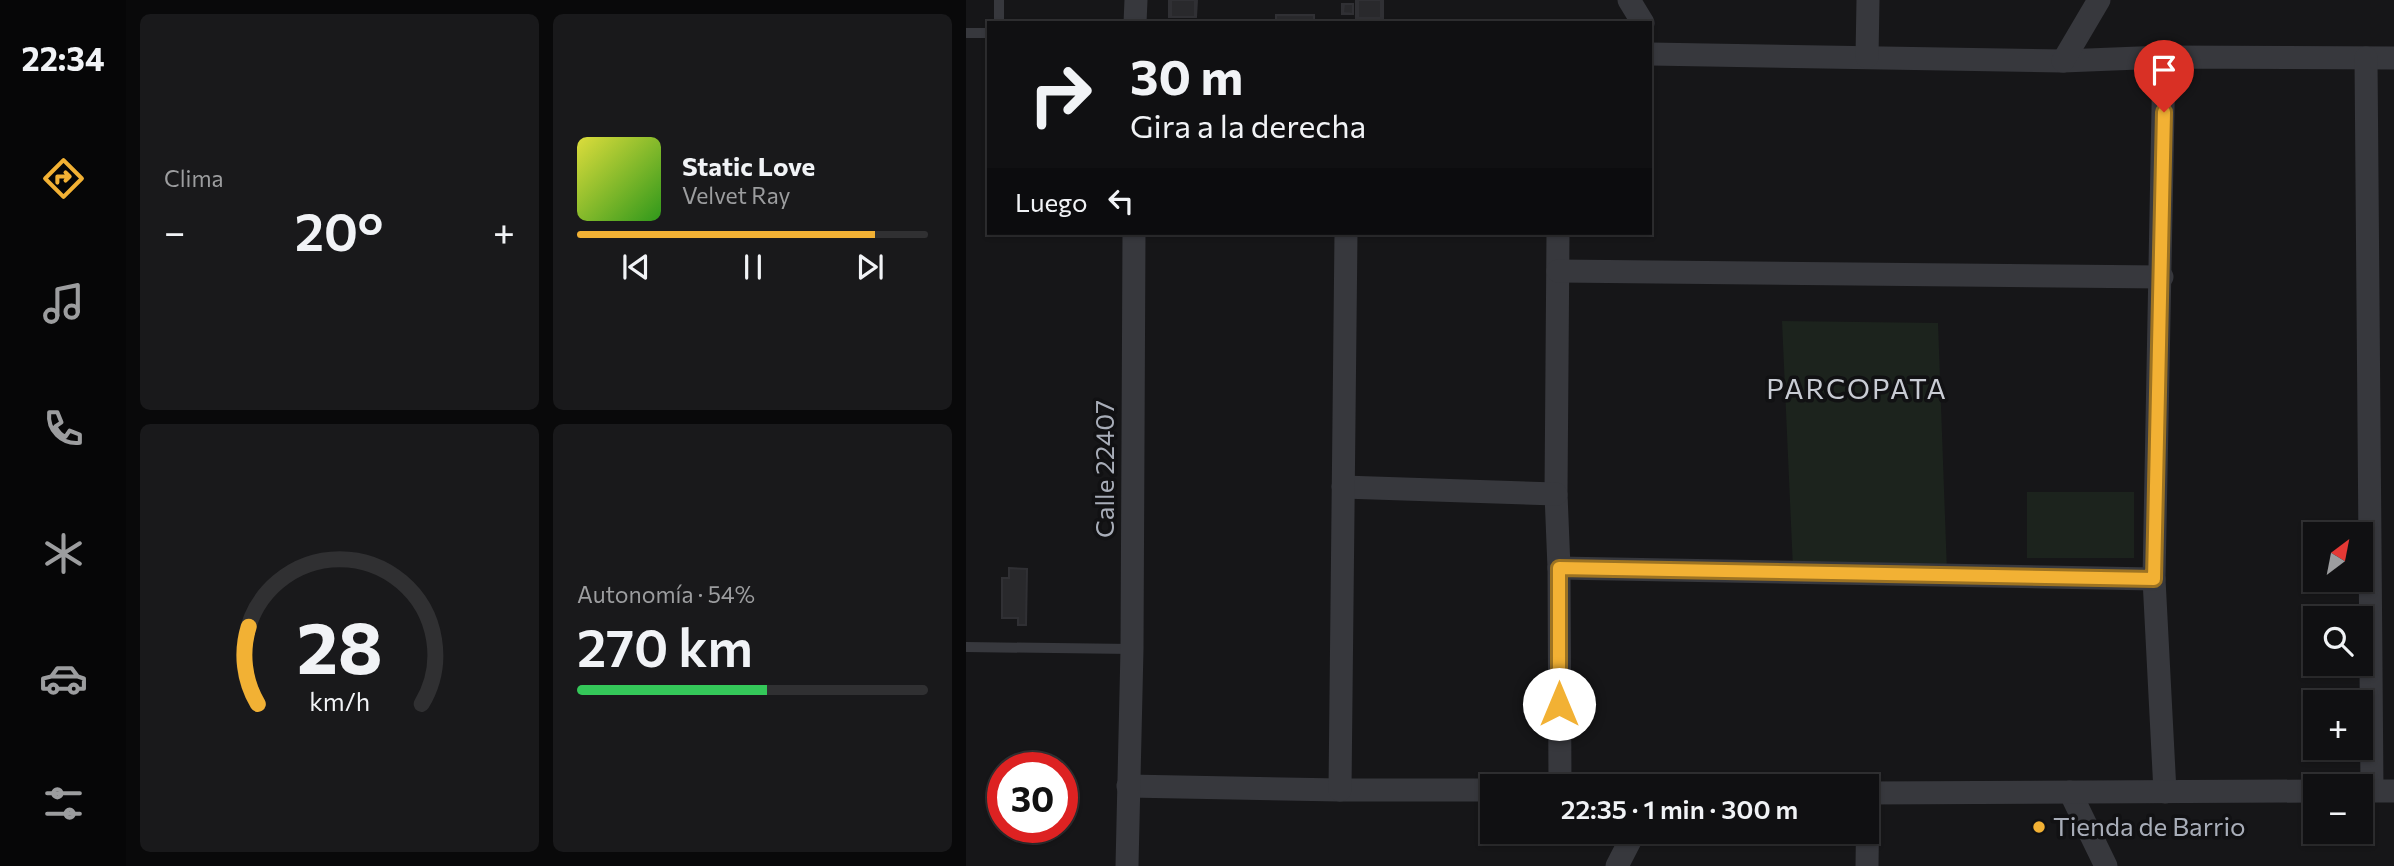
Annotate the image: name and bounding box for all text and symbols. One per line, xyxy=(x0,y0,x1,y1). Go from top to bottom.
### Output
text: 22:34 xyxy=(21,38,105,78)
pin xyxy=(2134,40,2194,112)
text: 30 m xyxy=(1130,45,1243,105)
icon: right xyxy=(1015,49,1106,140)
icon: arrive xyxy=(2145,51,2183,89)
text: Gira a la derecha xyxy=(1130,105,1366,145)
text: Static Love xyxy=(682,150,815,181)
icon: directions xyxy=(39,154,88,203)
text: Clima xyxy=(164,164,224,192)
text: Velvet Ray xyxy=(682,181,790,209)
icon: left xyxy=(1102,182,1140,220)
text: Luego xyxy=(1015,186,1088,217)
text: 20° xyxy=(295,198,384,262)
text: − xyxy=(164,207,186,254)
text: + xyxy=(493,207,515,254)
icon: previous xyxy=(617,248,655,286)
icon: pause xyxy=(734,248,772,286)
icon: next xyxy=(851,248,889,286)
icon: music xyxy=(39,279,88,328)
district label: PARCOPATA xyxy=(1766,371,1948,405)
street label: Calle 22407 xyxy=(1088,400,1119,538)
icon: phone xyxy=(39,404,88,453)
north arrow xyxy=(2303,522,2373,592)
map controls xyxy=(2303,522,2373,844)
icon: climate xyxy=(39,529,88,578)
text: Autonomía · 54% xyxy=(577,580,755,608)
text: 28 xyxy=(297,600,383,689)
button: search xyxy=(2303,606,2373,676)
text: 270 km xyxy=(577,614,753,678)
icon: car xyxy=(39,654,88,703)
position arrow xyxy=(1522,667,1596,741)
text: km/h xyxy=(309,686,370,716)
button: + xyxy=(2303,690,2373,760)
speed limit sign: 30 xyxy=(987,752,1078,843)
button: − xyxy=(2303,774,2373,844)
icon: filters xyxy=(39,779,88,828)
text: 22:35 · 1 min · 300 m xyxy=(1561,793,1798,824)
place label: Tienda de Barrio xyxy=(2053,810,2246,841)
marker: Tienda de Barrio xyxy=(2031,819,2047,835)

